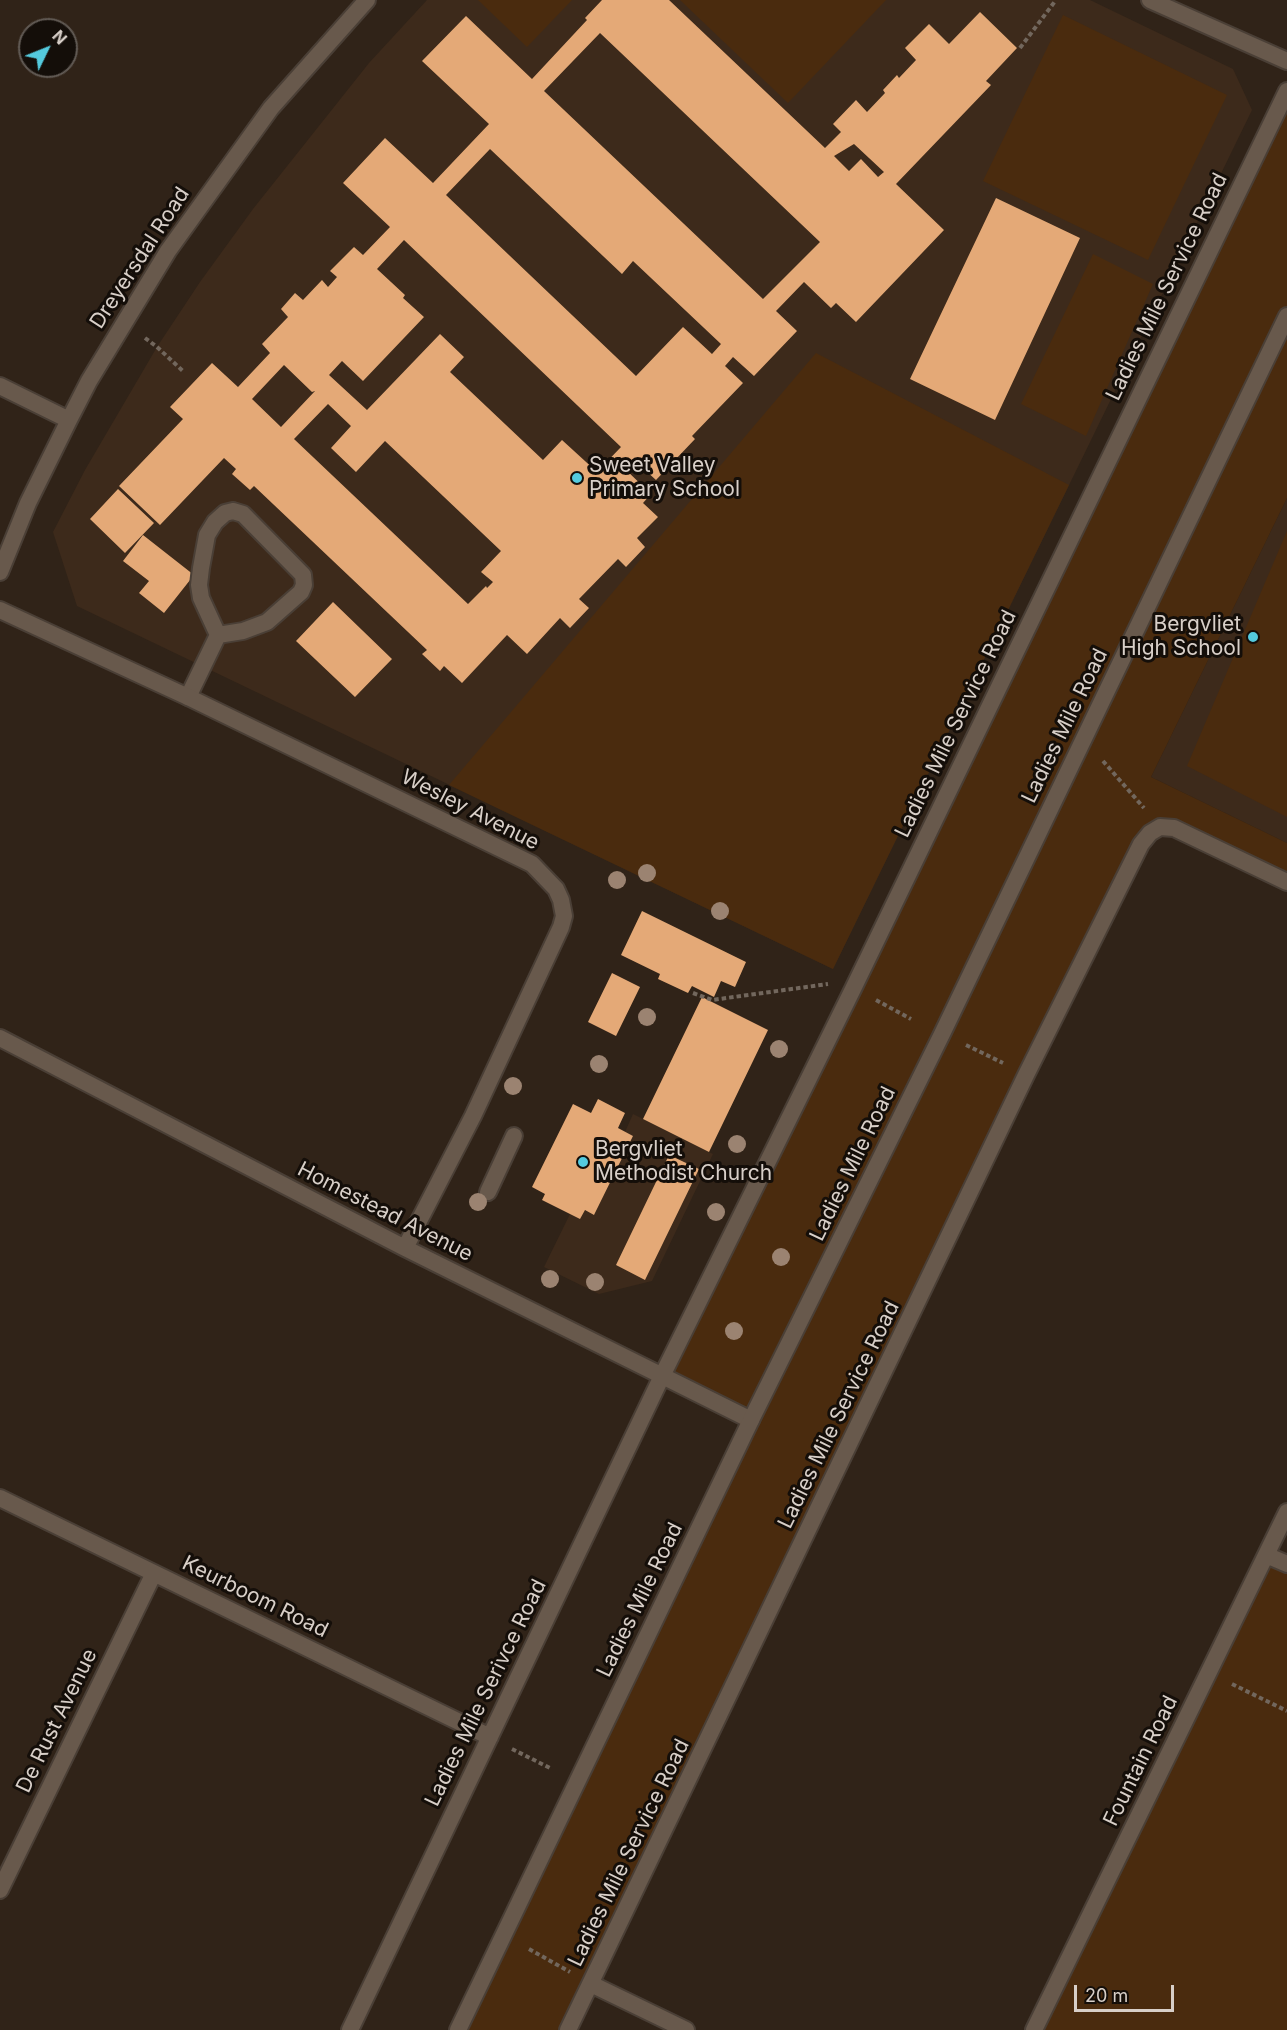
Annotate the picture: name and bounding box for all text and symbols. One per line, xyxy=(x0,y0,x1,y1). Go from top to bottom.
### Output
north arrow xyxy=(18,18,78,78)
text: N xyxy=(48,26,71,48)
street label: Ladies Mile Service Road xyxy=(1101,169,1233,405)
street label: Dreyersdal Road xyxy=(85,183,195,333)
place label: Sweet Valley Primary School xyxy=(589,453,740,503)
marker: Sweet Valley Primary School xyxy=(570,471,584,485)
street label: Ladies Mile Service Road xyxy=(890,606,1022,842)
place label: Bergvliet High School xyxy=(1121,612,1241,662)
marker: Bergvliet High School xyxy=(1246,630,1260,644)
street label: Ladies Mile Road xyxy=(1017,645,1113,807)
street label: Wesley Avenue xyxy=(397,764,543,856)
street label: Ladies Mile Road xyxy=(805,1083,901,1245)
place label: Bergvliet Methodist Church xyxy=(595,1137,772,1187)
marker: Bergvliet Methodist Church xyxy=(576,1155,590,1169)
street label: Homestead Avenue xyxy=(293,1157,477,1267)
street label: Ladies Mile Service Road xyxy=(773,1297,905,1533)
street label: Ladies Mile Road xyxy=(592,1519,688,1681)
street label: Keurboom Road xyxy=(178,1551,332,1643)
street label: Ladies Mile Serivce Road xyxy=(420,1575,552,1811)
street label: De Rust Avenue xyxy=(11,1645,103,1797)
street label: Fountain Road xyxy=(1099,1692,1183,1830)
street label: Ladies Mile Service Road xyxy=(563,1735,695,1971)
scale bar xyxy=(1077,1973,1178,2011)
text: 20 m xyxy=(1085,1985,1128,2006)

